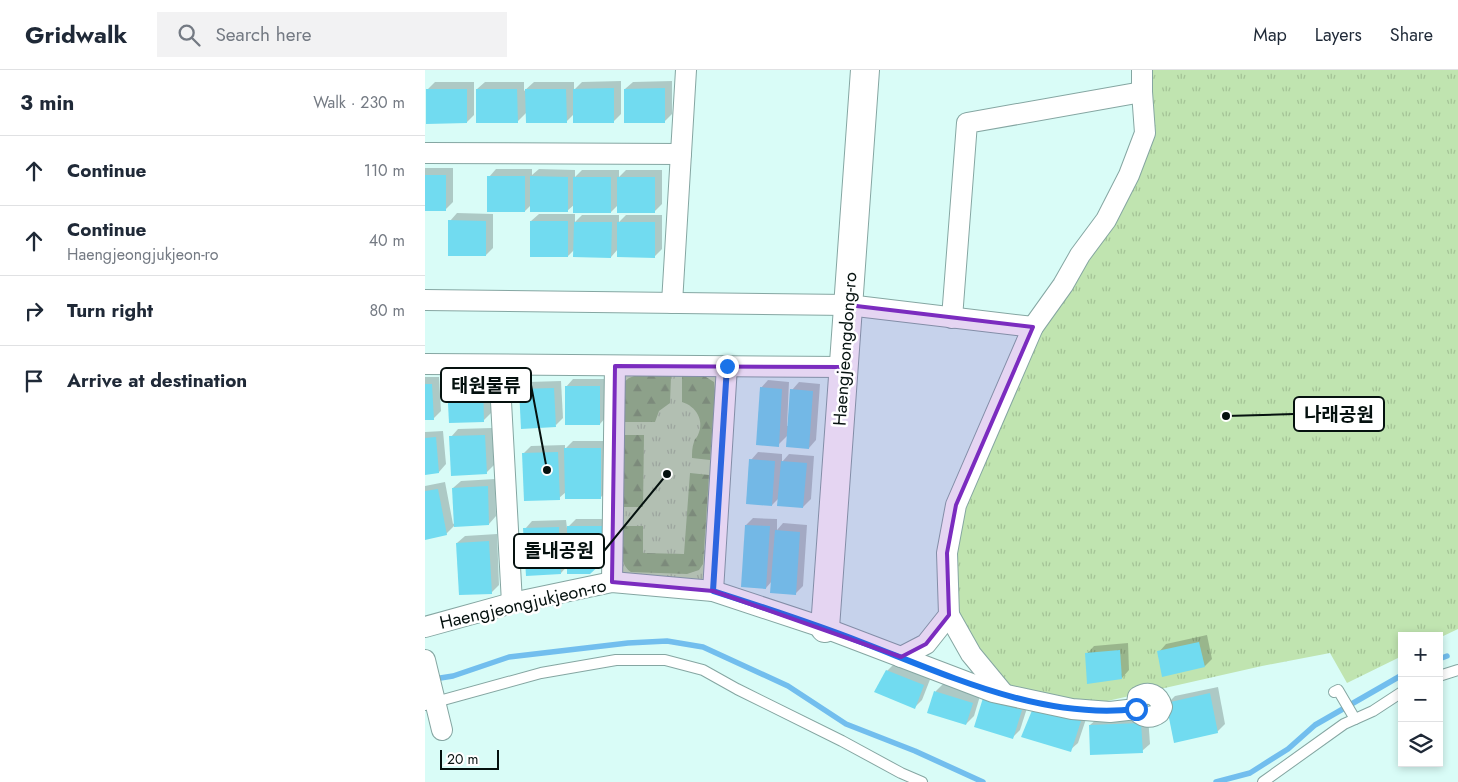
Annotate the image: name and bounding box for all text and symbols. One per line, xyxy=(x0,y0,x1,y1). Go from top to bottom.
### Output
search box xyxy=(157,12,507,57)
text: Gridwalk xyxy=(25,17,127,52)
icon: search xyxy=(175,21,203,49)
text: Search here xyxy=(215,21,311,48)
text: Map xyxy=(1253,22,1287,48)
text: Layers xyxy=(1315,22,1362,48)
text: Share xyxy=(1390,22,1433,48)
text: 3 min xyxy=(20,88,74,118)
text: Walk · 230 m xyxy=(313,91,405,114)
icon: ahead xyxy=(20,157,48,185)
text: Continue xyxy=(67,157,146,184)
text: 110 m xyxy=(364,159,405,182)
text: Continue xyxy=(67,216,146,243)
icon: ahead xyxy=(20,227,48,255)
text: 40 m xyxy=(369,229,405,252)
text: Haengjeongjukjeon-ro xyxy=(67,243,218,266)
street label: Haengjeongdong-ro xyxy=(827,271,863,427)
icon: right xyxy=(20,297,48,325)
text: Turn right xyxy=(67,297,153,324)
text: 80 m xyxy=(369,299,405,322)
route end xyxy=(716,355,739,378)
icon: arrive xyxy=(20,367,48,395)
text: Arrive at destination xyxy=(67,367,247,394)
callout: 태원물류 xyxy=(441,368,531,402)
text: 태원물류 xyxy=(451,372,521,399)
callout: 나래공원 xyxy=(1294,397,1384,431)
text: 나래공원 xyxy=(1304,401,1374,428)
callout: 돌내공원 xyxy=(514,534,604,568)
text: 돌내공원 xyxy=(524,537,594,564)
street label: Haengjeongjukjeon-ro xyxy=(437,572,609,636)
map controls xyxy=(1398,632,1443,767)
button: + xyxy=(1398,632,1443,677)
button: − xyxy=(1398,677,1443,722)
route start xyxy=(1125,698,1148,721)
button: layers xyxy=(1398,722,1443,767)
scale bar xyxy=(440,747,499,770)
text: 20 m xyxy=(447,749,479,769)

